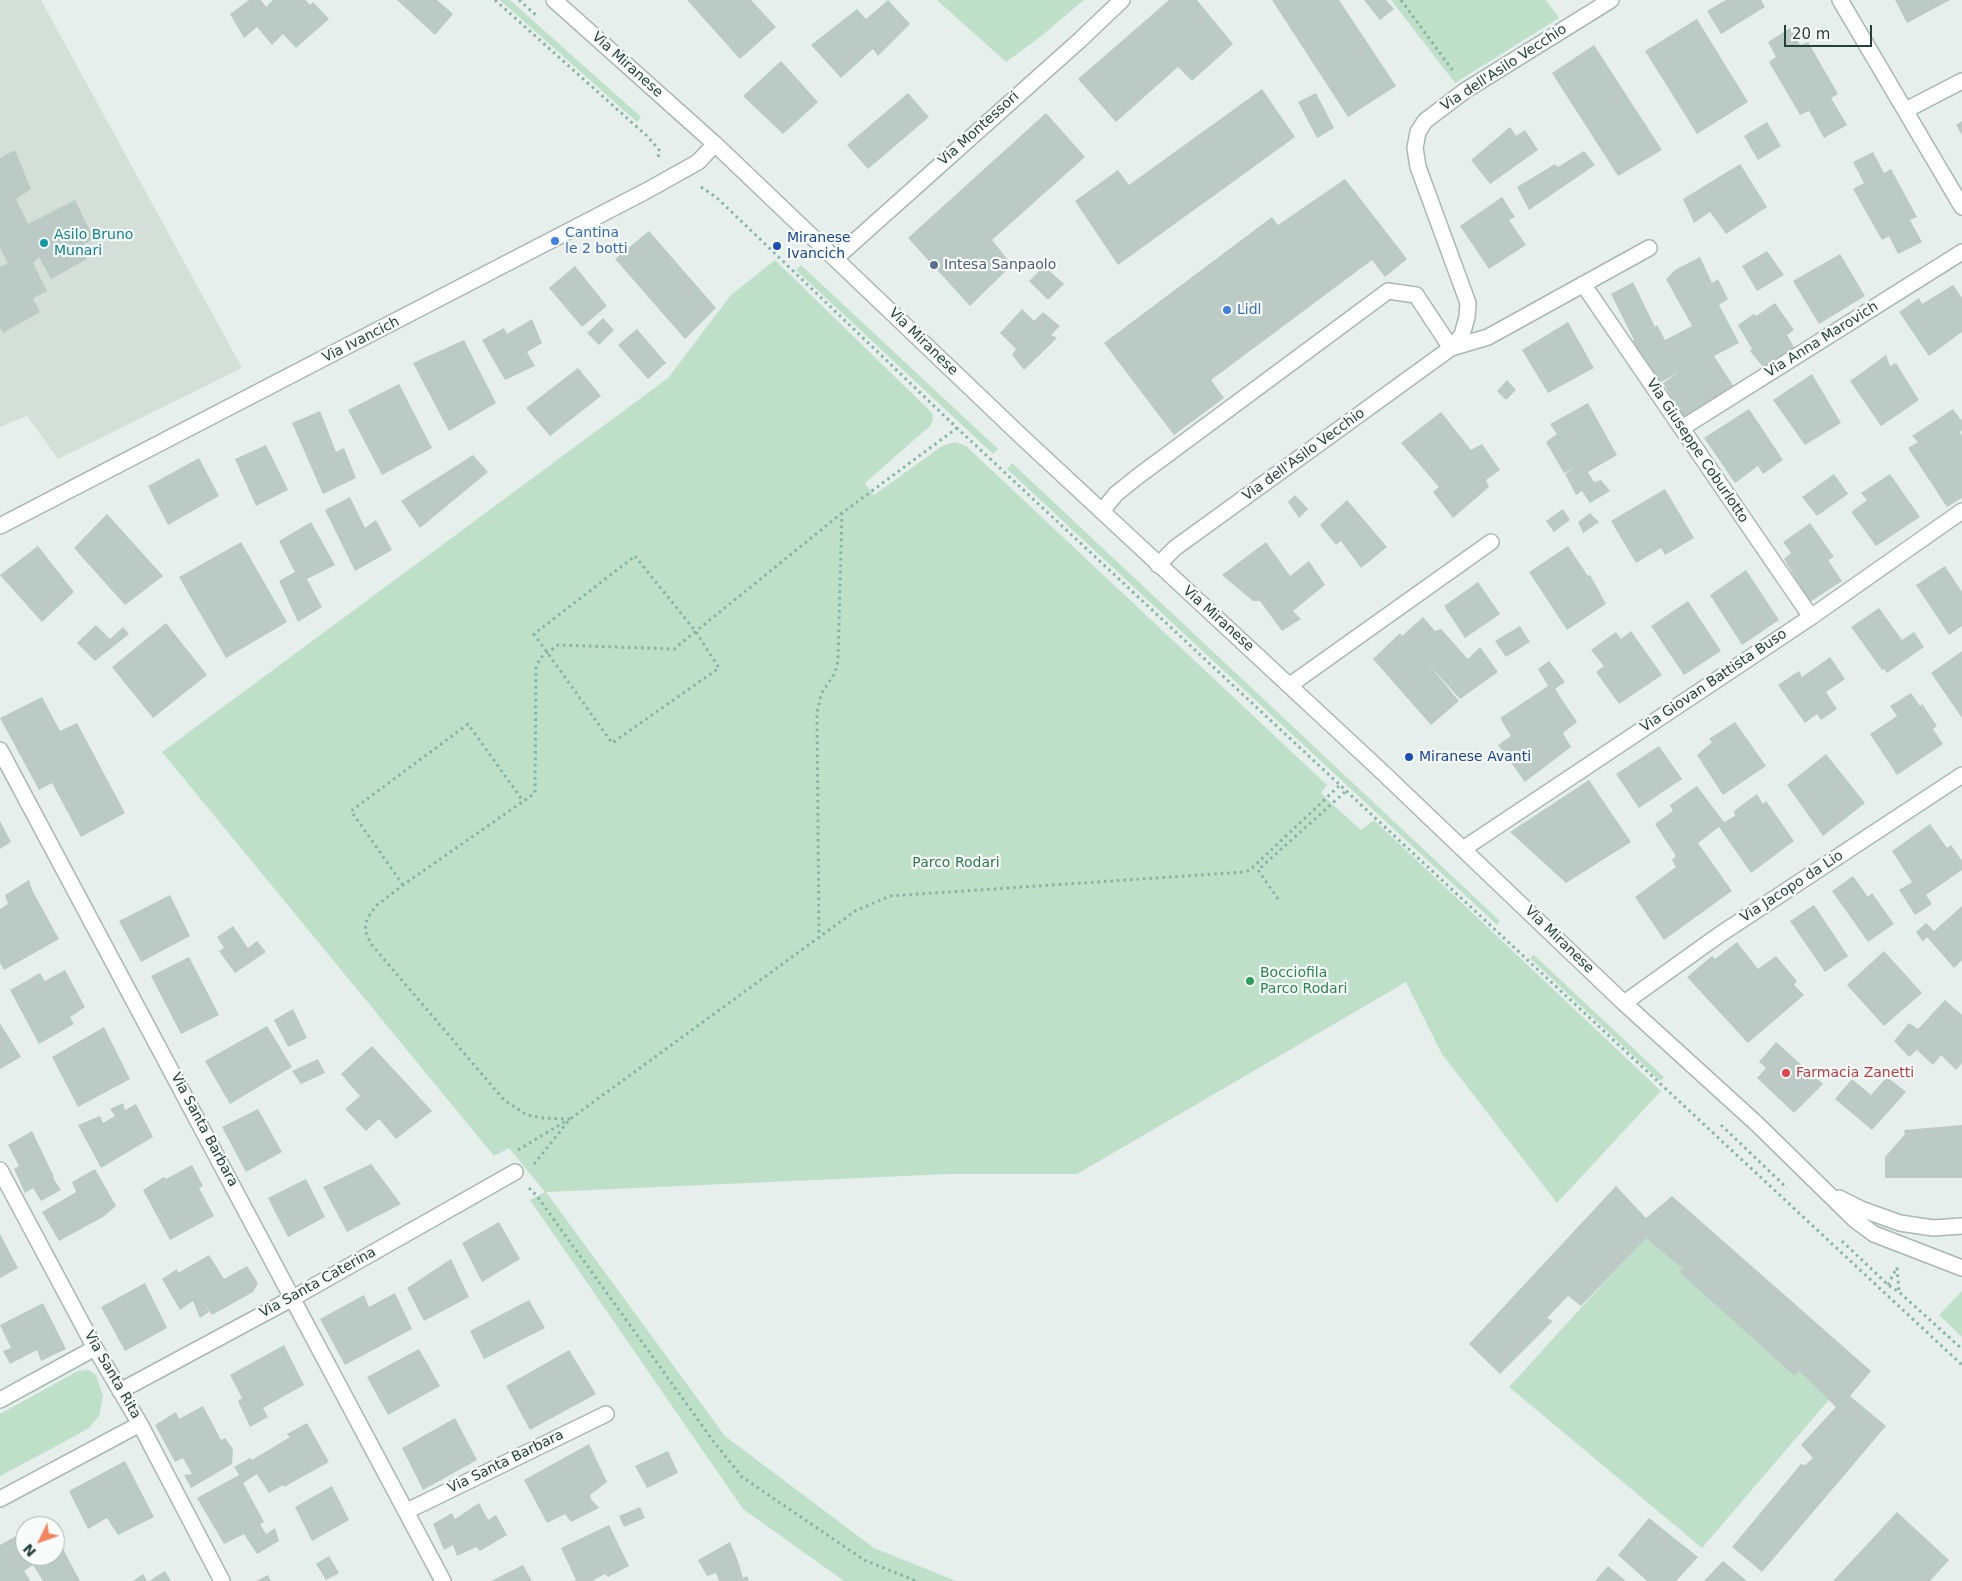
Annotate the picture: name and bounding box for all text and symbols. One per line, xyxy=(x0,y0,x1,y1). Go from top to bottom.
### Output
scale bar xyxy=(1787,15,1874,47)
street label: Via dell'Asilo Vecchio xyxy=(1438,21,1570,115)
text: 20 m xyxy=(1792,25,1830,43)
street label: Via Miranese xyxy=(588,29,666,101)
street label: Via Montessori xyxy=(935,88,1023,170)
place label: Cantina le 2 botti xyxy=(565,225,628,258)
place label: Asilo Bruno Munari xyxy=(54,227,133,260)
place label: Miranese Ivancich xyxy=(787,230,851,262)
marker: Cantina le 2 botti xyxy=(549,235,561,247)
marker: Asilo Bruno Munari xyxy=(38,237,50,249)
marker: Miranese Ivancich xyxy=(771,240,783,252)
place label: Intesa Sanpaolo xyxy=(944,257,1056,273)
marker: Intesa Sanpaolo xyxy=(928,259,940,271)
street label: Via Anna Marovich xyxy=(1762,298,1882,382)
place label: Lidl xyxy=(1237,302,1261,318)
marker: Lidl xyxy=(1221,304,1233,316)
street label: Via Miranese xyxy=(885,305,961,379)
street label: Via Ivancich xyxy=(320,313,402,367)
street label: Via Giuseppe Coburlotto xyxy=(1642,376,1752,526)
street label: Via dell'Asilo Vecchio xyxy=(1240,405,1368,505)
street label: Via Miranese xyxy=(1179,583,1257,655)
street label: Via Giovan Battista Buso xyxy=(1638,626,1790,736)
place label: Miranese Avanti xyxy=(1419,749,1531,765)
marker: Miranese Avanti xyxy=(1403,751,1415,763)
street label: Via Jacopo da Lio xyxy=(1737,847,1847,927)
park label: Parco Rodari xyxy=(912,855,1000,871)
street label: Via Miranese xyxy=(1521,903,1597,977)
place label: Bocciofila Parco Rodari xyxy=(1260,965,1347,998)
marker: Bocciofila Parco Rodari xyxy=(1244,975,1256,987)
place label: Farmacia Zanetti xyxy=(1796,1065,1914,1081)
marker: Farmacia Zanetti xyxy=(1780,1067,1792,1079)
street label: Via Santa Barbara xyxy=(167,1070,241,1190)
street label: Via Santa Caterina xyxy=(257,1244,379,1322)
street label: Via Santa Rita xyxy=(80,1328,144,1422)
street label: Via Santa Barbara xyxy=(445,1427,567,1497)
north arrow xyxy=(15,1516,65,1566)
text: N xyxy=(20,1541,39,1560)

